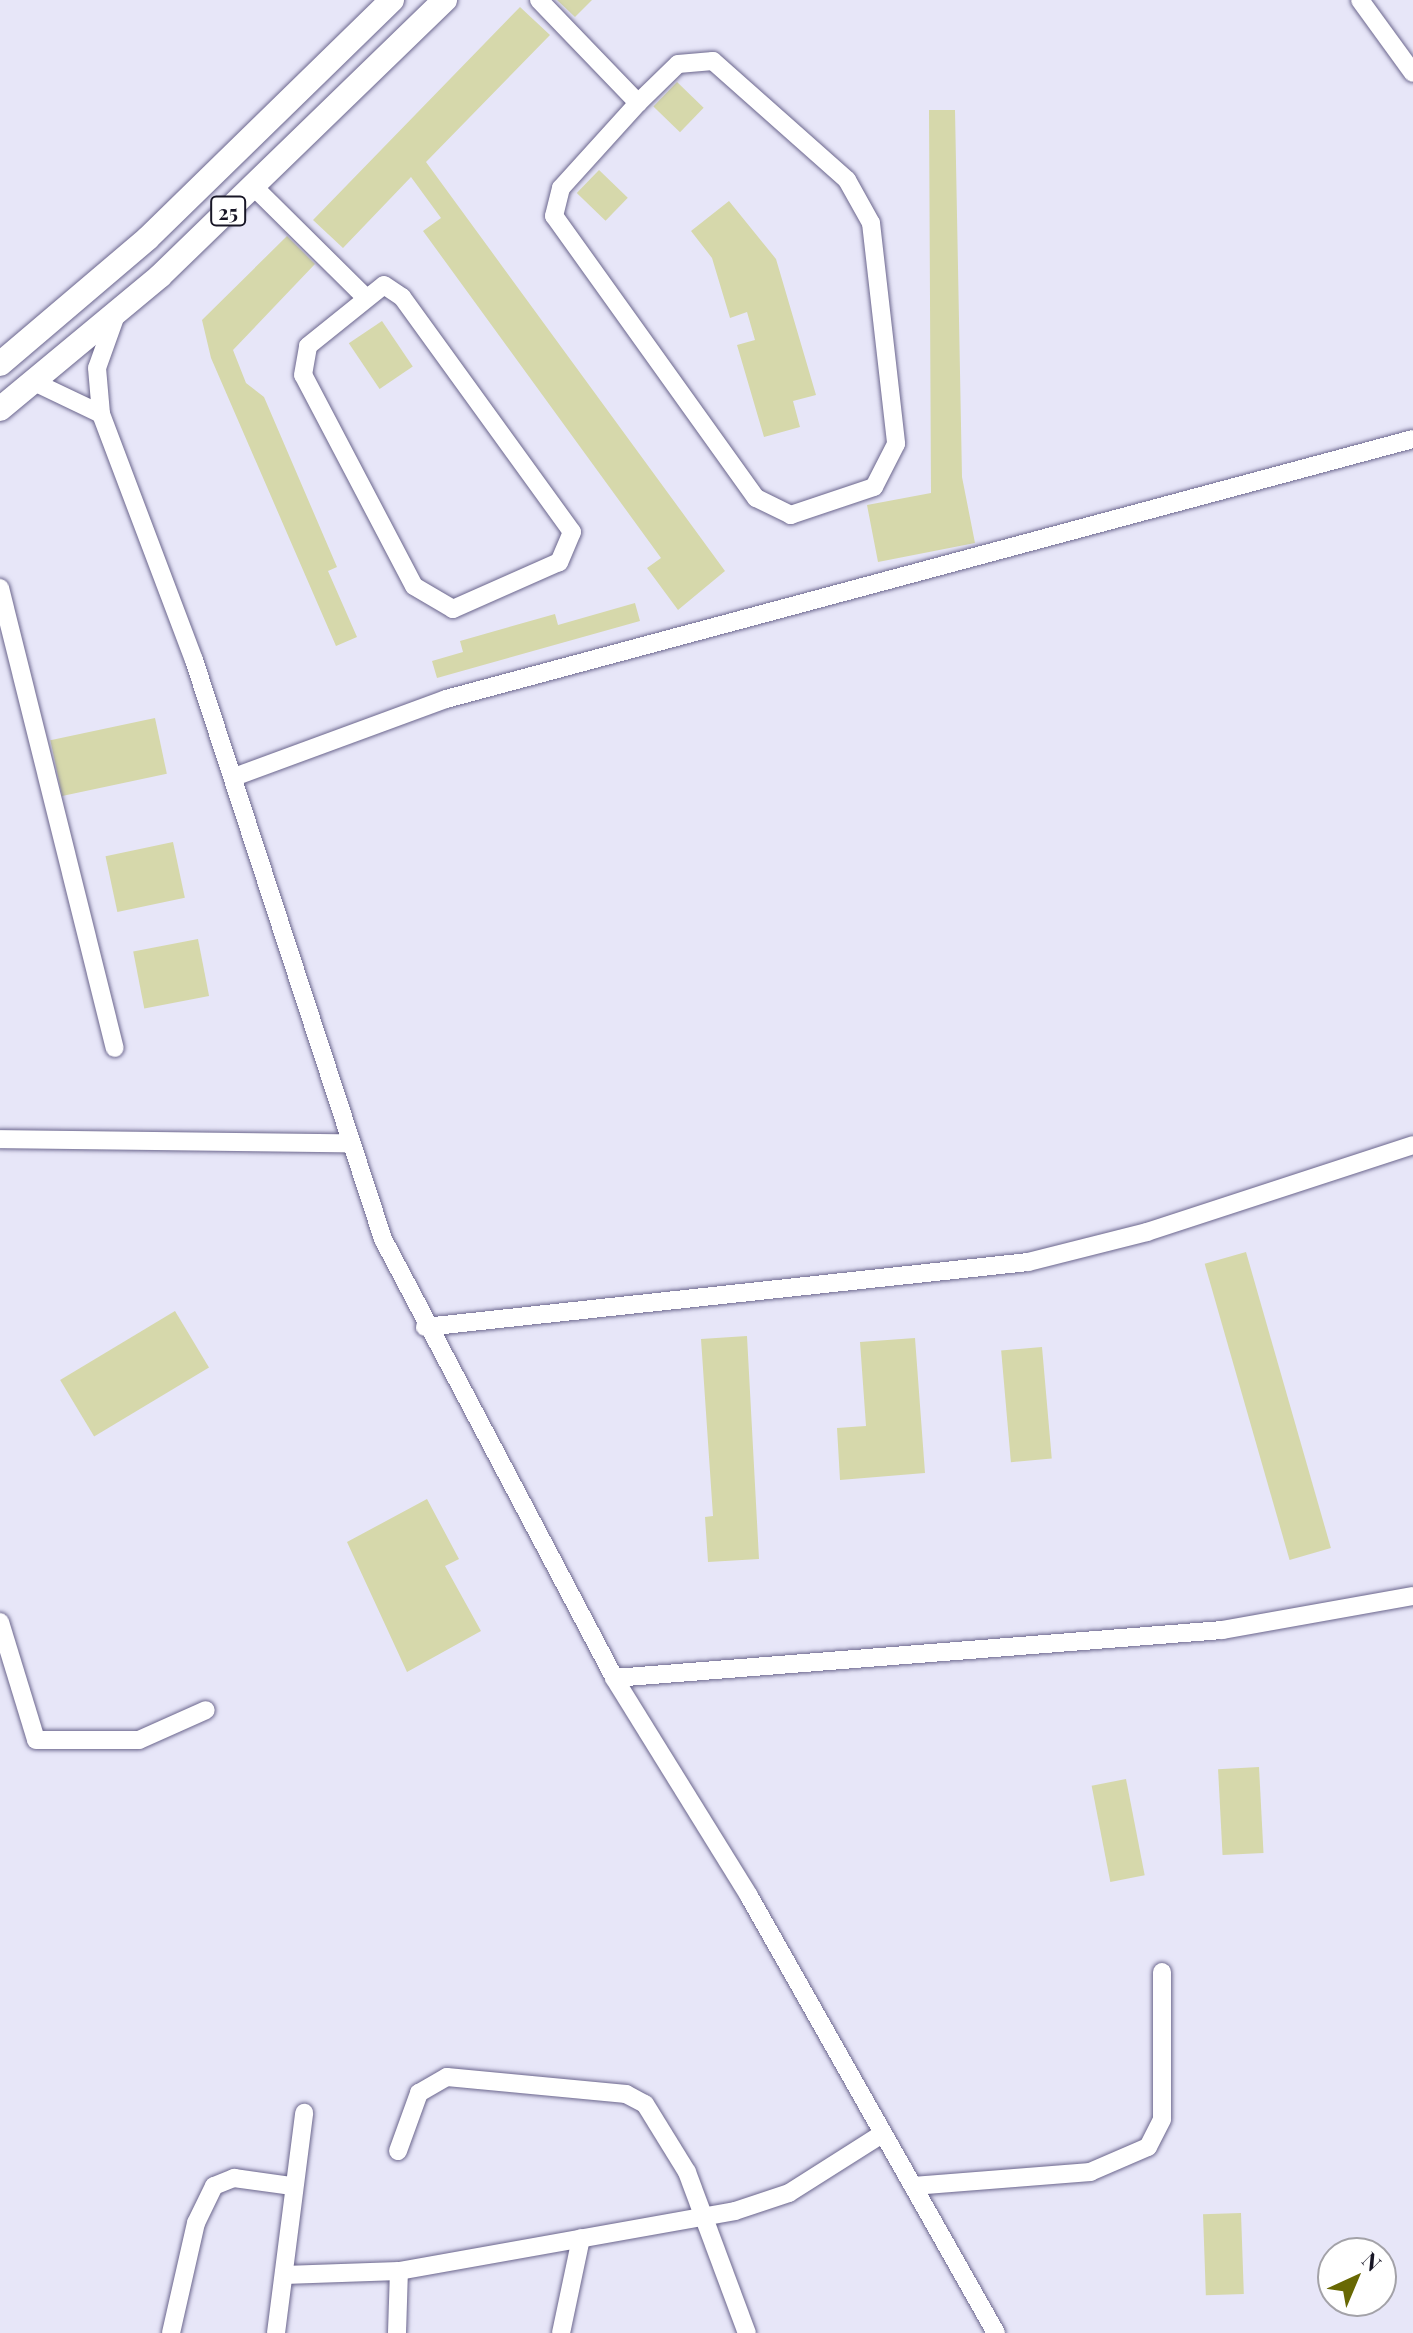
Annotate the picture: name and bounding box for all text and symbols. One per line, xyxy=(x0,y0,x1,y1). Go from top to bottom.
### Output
road number: 25 xyxy=(210,195,246,227)
north arrow xyxy=(1317,2237,1397,2317)
text: N xyxy=(1356,2245,1388,2277)

